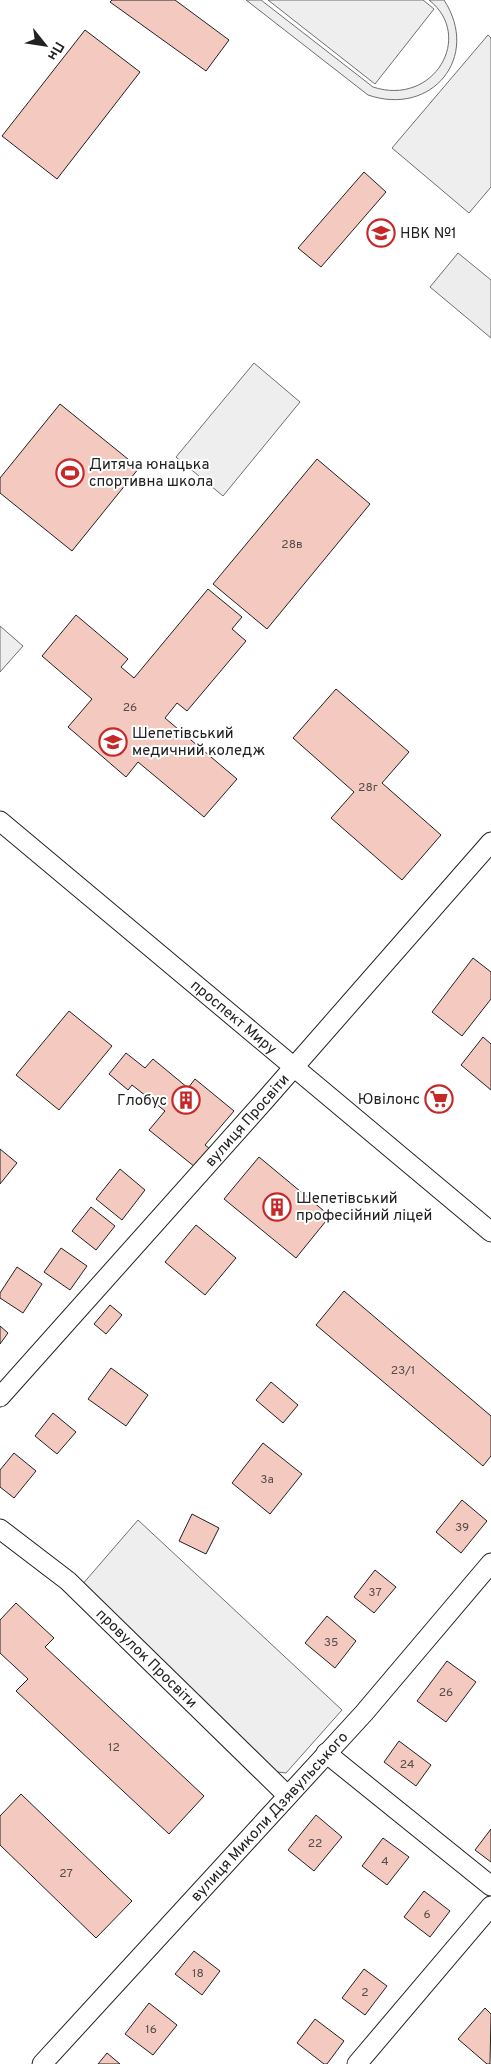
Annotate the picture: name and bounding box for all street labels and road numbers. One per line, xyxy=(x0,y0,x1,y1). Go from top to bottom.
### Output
street label: проспект Миру xyxy=(186,976,280,1059)
street label: вулиця Просвіти xyxy=(202,1071,294,1172)
street label: провулок Просвіти xyxy=(91,1605,201,1713)
street label: вулиця Миколи Дзявульського xyxy=(187,1728,353,1906)

